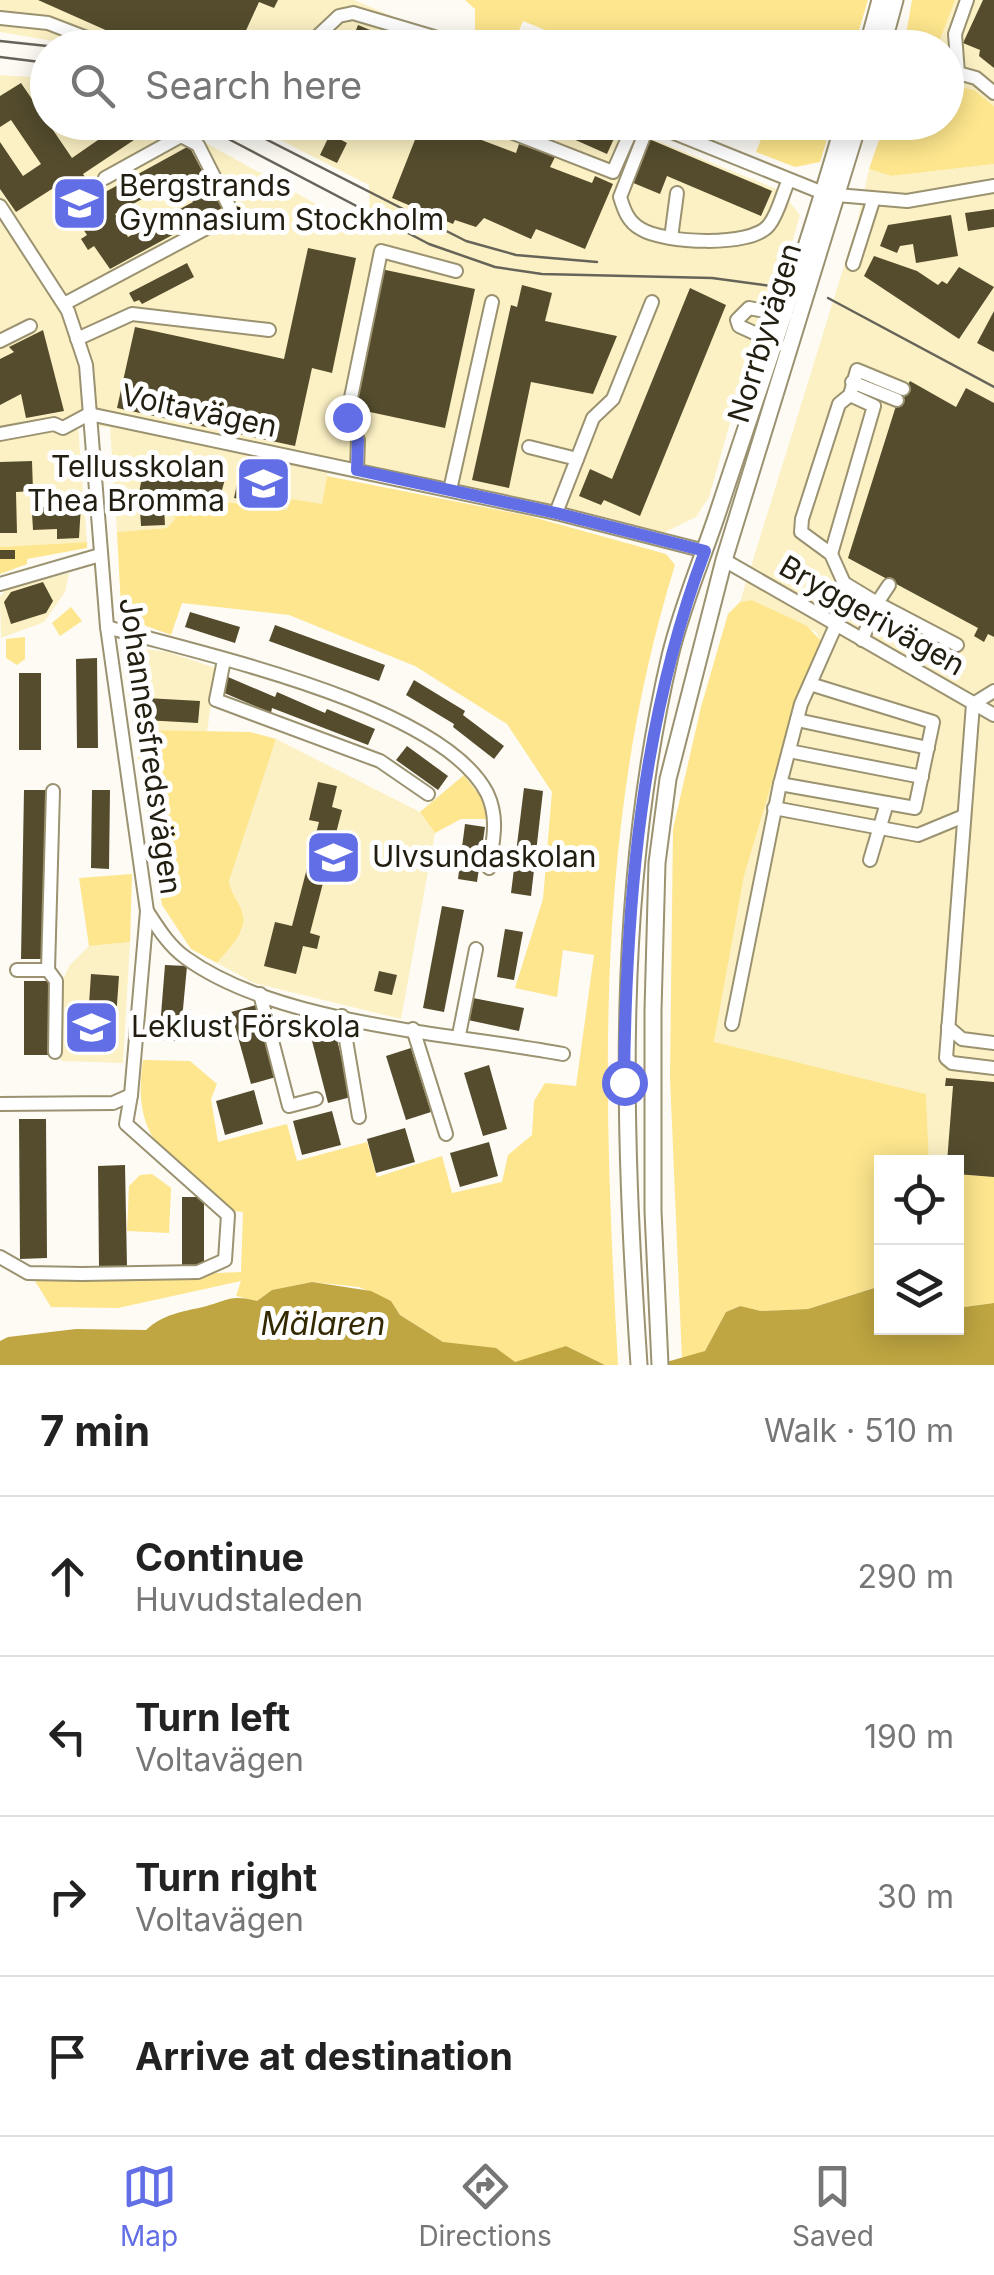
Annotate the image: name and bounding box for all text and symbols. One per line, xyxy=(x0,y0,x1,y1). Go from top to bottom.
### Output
search box xyxy=(30,30,964,140)
icon: search xyxy=(65,58,120,113)
text: Search here xyxy=(145,62,362,108)
place label: Bergstrands Gymnasium Stockholm xyxy=(119,167,444,237)
school or university icon: Bergstrands Gymnasium Stockholm xyxy=(50,173,110,233)
street label: Norrbyvägen xyxy=(720,239,808,427)
street label: Voltavägen xyxy=(118,376,280,444)
route end xyxy=(325,395,371,441)
place label: Tellusskolan Thea Bromma xyxy=(27,448,225,518)
school or university icon: Tellusskolan Thea Bromma xyxy=(234,454,294,514)
street label: Bryggerivägen xyxy=(773,548,972,683)
street label: Johannesfredsvägen xyxy=(112,595,190,897)
school or university icon: Ulvsundaskolan xyxy=(303,827,363,887)
place label: Ulvsundaskolan xyxy=(372,838,597,874)
school or university icon: Leklust Förskola xyxy=(62,997,122,1057)
place label: Leklust Förskola xyxy=(131,1008,361,1044)
route start xyxy=(602,1060,648,1106)
map controls xyxy=(874,1155,964,1335)
button: locate xyxy=(874,1155,964,1245)
button: layers xyxy=(874,1245,964,1335)
water label: Mälaren xyxy=(261,1304,385,1343)
text: 7 min xyxy=(40,1405,150,1456)
text: Walk · 510 m xyxy=(764,1411,954,1450)
text: Continue xyxy=(135,1534,304,1580)
icon: ahead xyxy=(40,1549,95,1604)
text: 290 m xyxy=(857,1557,954,1596)
text: Huvudstaleden xyxy=(135,1580,363,1619)
text: Turn left xyxy=(135,1694,290,1740)
icon: left xyxy=(40,1709,95,1764)
text: 190 m xyxy=(864,1717,954,1756)
text: Voltavägen xyxy=(135,1740,304,1779)
text: Turn right xyxy=(135,1854,317,1900)
icon: right xyxy=(40,1869,95,1924)
text: 30 m xyxy=(877,1877,954,1916)
text: Voltavägen xyxy=(135,1900,304,1939)
icon: arrive xyxy=(40,2029,95,2084)
text: Arrive at destination xyxy=(135,2033,513,2079)
tab: Map xyxy=(120,2159,178,2253)
tab: Directions xyxy=(418,2159,552,2253)
tab: Saved xyxy=(792,2159,874,2253)

